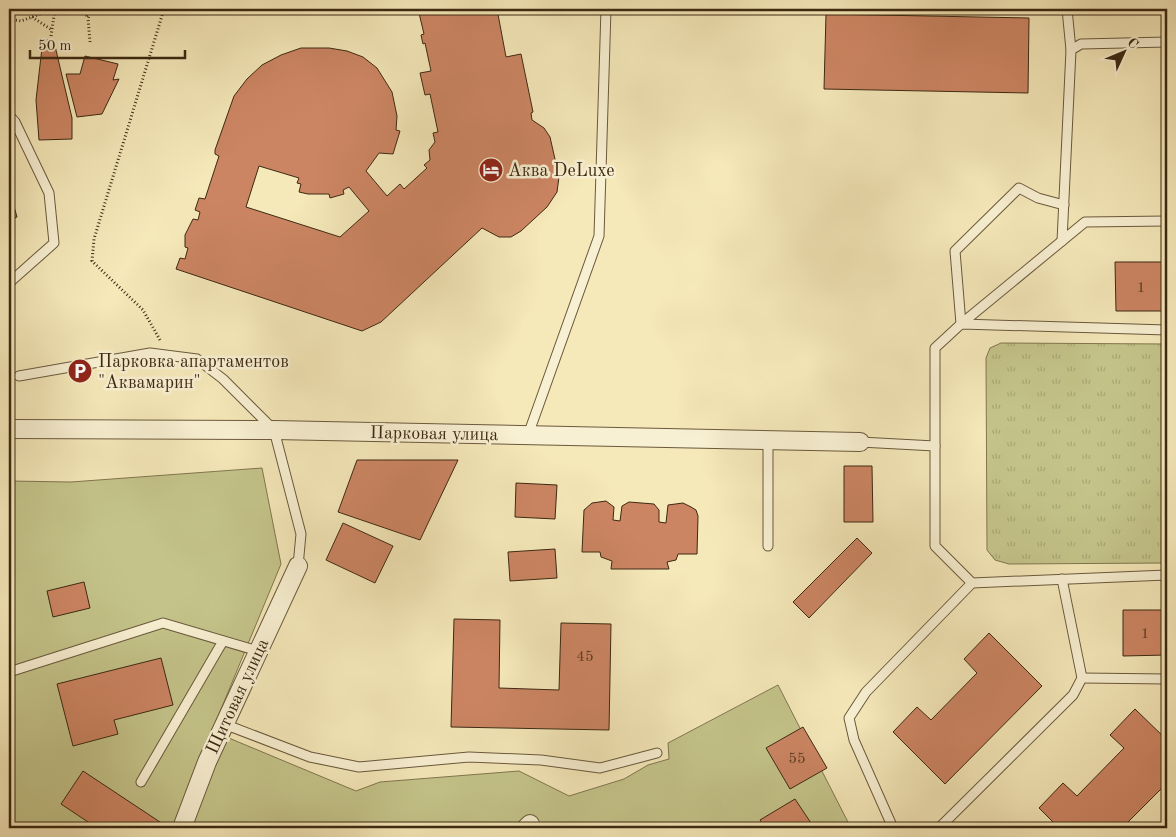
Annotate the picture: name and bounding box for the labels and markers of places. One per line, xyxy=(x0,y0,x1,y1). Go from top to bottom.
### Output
hotel icon: Аква DeLuxe xyxy=(478,157,504,183)
place label: Аква DeLuxe xyxy=(508,162,615,180)
place label: Парковка апартаментов "Аквамарин" xyxy=(98,353,289,392)
parking icon: Парковка апартаментов "Аквамарин" xyxy=(67,358,93,384)

